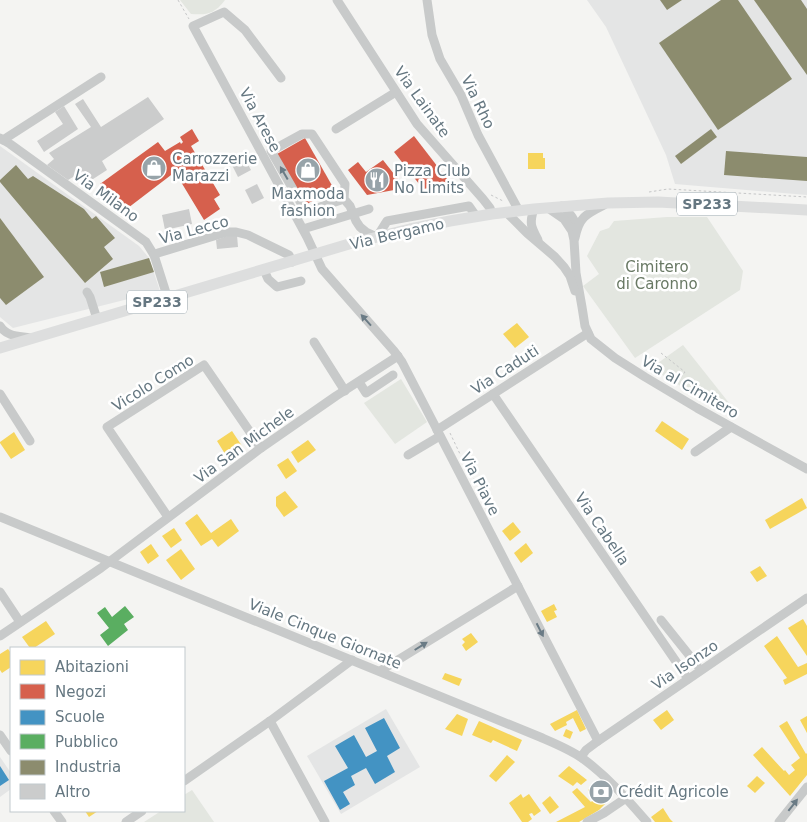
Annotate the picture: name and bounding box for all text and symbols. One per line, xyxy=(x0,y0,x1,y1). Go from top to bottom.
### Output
street label: Via Lainate xyxy=(390,63,454,141)
street label: Via Rho xyxy=(457,72,499,132)
street label: Via Arese xyxy=(236,85,284,155)
place label: Carrozzerie Marazzi xyxy=(172,150,257,185)
shop icon: Carrozzerie Marazzi xyxy=(141,155,167,181)
shop icon: Maxmoda fashion xyxy=(295,157,321,183)
place label: Pizza Club No Limits xyxy=(394,162,470,197)
street label: Via Milano xyxy=(69,166,143,226)
one-way arrow xyxy=(280,167,289,180)
restaurant icon: Pizza Club No Limits xyxy=(364,167,390,193)
place label: Maxmoda fashion xyxy=(271,185,345,220)
road number: SP233 xyxy=(677,192,737,215)
street label: Via Lecco xyxy=(157,212,231,248)
street label: Via Bergamo xyxy=(348,214,446,254)
park label: Cimitero di Caronno xyxy=(616,258,698,293)
road number: SP233 xyxy=(127,290,187,314)
one-way arrow xyxy=(361,313,372,326)
street label: Via Caduti xyxy=(468,342,542,398)
street label: Vicolo Como xyxy=(109,351,197,415)
street label: Via al Cimitero xyxy=(638,352,742,422)
street label: Via San Michele xyxy=(191,403,297,487)
street label: Via Piave xyxy=(456,450,504,518)
street label: Via Cabella xyxy=(571,489,633,569)
street label: Viale Cinque Giornate xyxy=(246,595,404,673)
one-way arrow xyxy=(536,622,544,637)
street label: Via Isonzo xyxy=(648,636,722,694)
one-way arrow xyxy=(415,641,428,650)
legend xyxy=(10,647,185,812)
text: Abitazioni xyxy=(55,658,129,676)
text: Negozi xyxy=(55,683,106,701)
text: Scuole xyxy=(55,708,105,726)
text: Pubblico xyxy=(55,733,118,751)
text: Industria xyxy=(55,758,121,776)
bank icon: Crédit Agricole xyxy=(588,779,614,805)
text: Altro xyxy=(55,783,90,801)
place label: Crédit Agricole xyxy=(618,783,729,801)
one-way arrow xyxy=(788,799,799,812)

